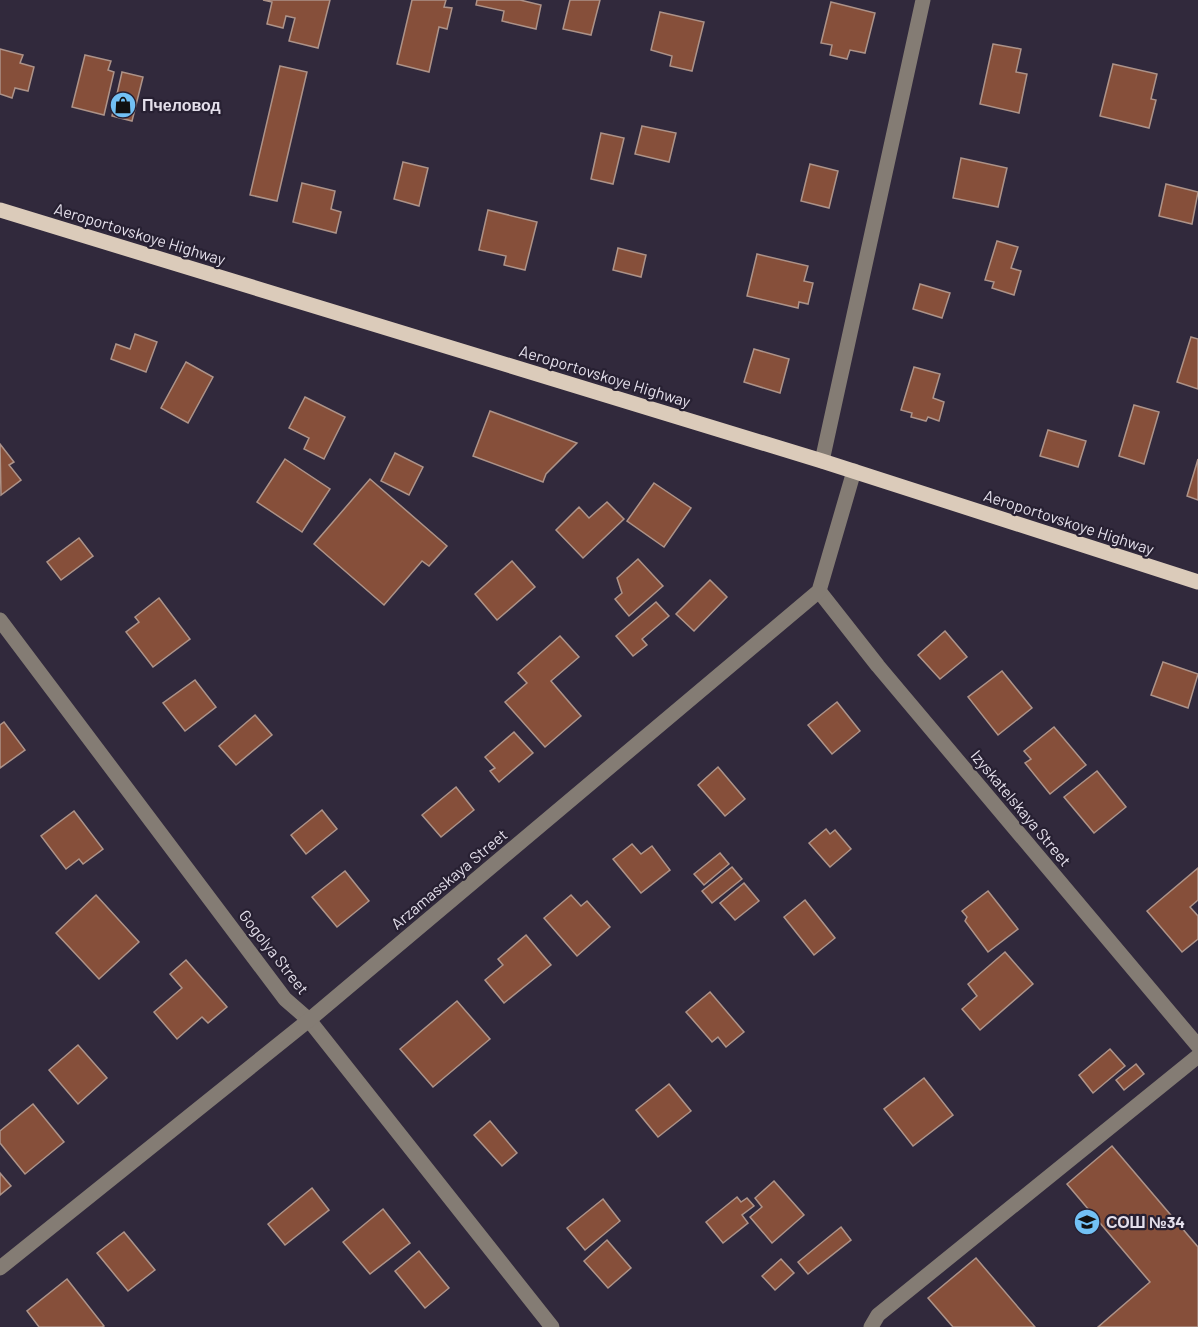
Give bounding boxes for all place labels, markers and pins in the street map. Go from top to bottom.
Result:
shop icon: Пчеловод [108,90,138,120]
place label: Пчеловод [142,95,221,114]
school or university icon: СОШ №34 [1072,1207,1102,1237]
place label: СОШ №34 [1106,1212,1185,1231]

